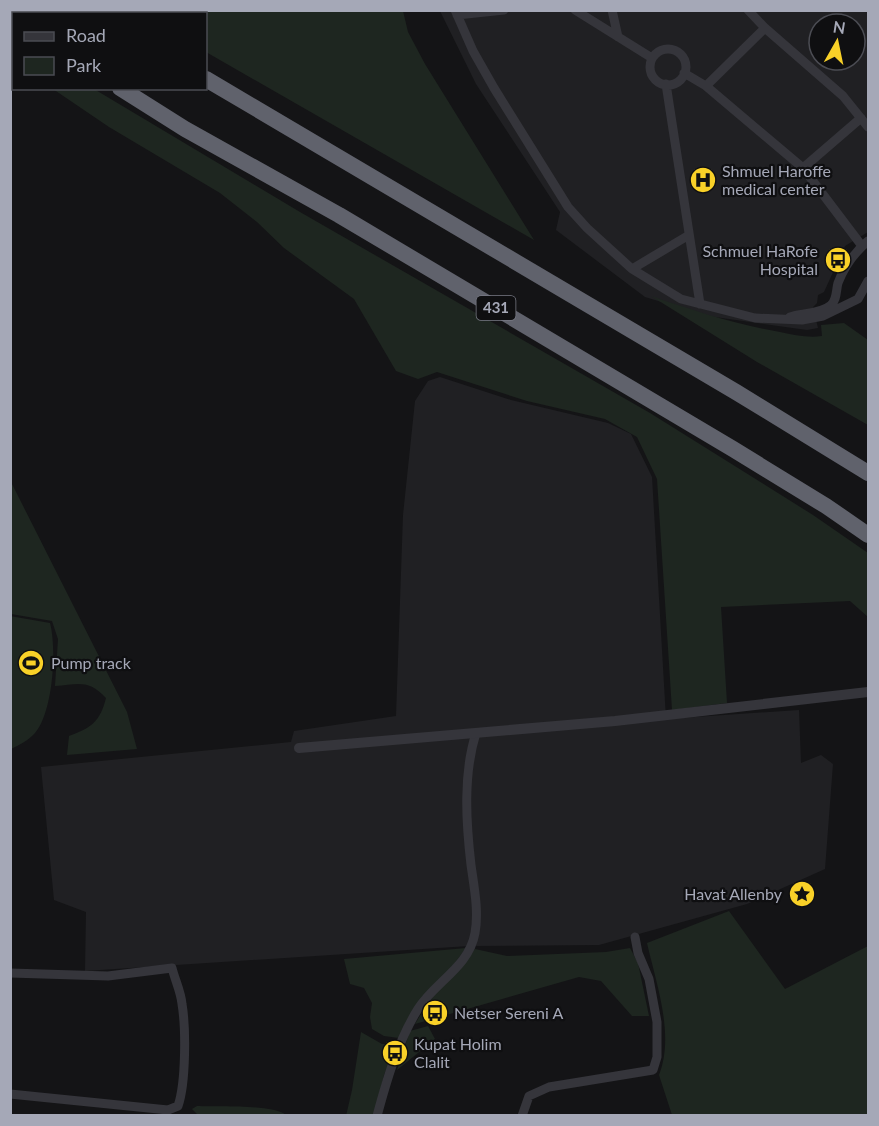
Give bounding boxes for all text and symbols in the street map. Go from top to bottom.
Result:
legend [12,12,207,90]
north arrow [807,12,867,72]
text: N [832,16,847,37]
text: Road [66,24,106,46]
text: Park [66,54,102,76]
place label: Shmuel Haroffe medical center [722,161,831,198]
hospital icon: Shmuel Haroffe medical center [688,165,718,195]
place label: Schmuel HaRofe Hospital [702,241,818,278]
bus stop icon: Schmuel HaRofe Hospital [823,245,853,275]
road number: 431 [476,296,516,320]
sports icon: Pump track [16,648,46,678]
place label: Pump track [51,653,132,672]
place icon: Havat Allenby [787,879,817,909]
place label: Havat Allenby [684,884,783,903]
bus stop icon: Netser Sereni A [420,998,450,1028]
place label: Netser Sereni A [454,1003,563,1022]
place label: Kupat Holim Clalit [414,1034,502,1071]
bus stop icon: Kupat Holim Clalit [380,1038,410,1068]

